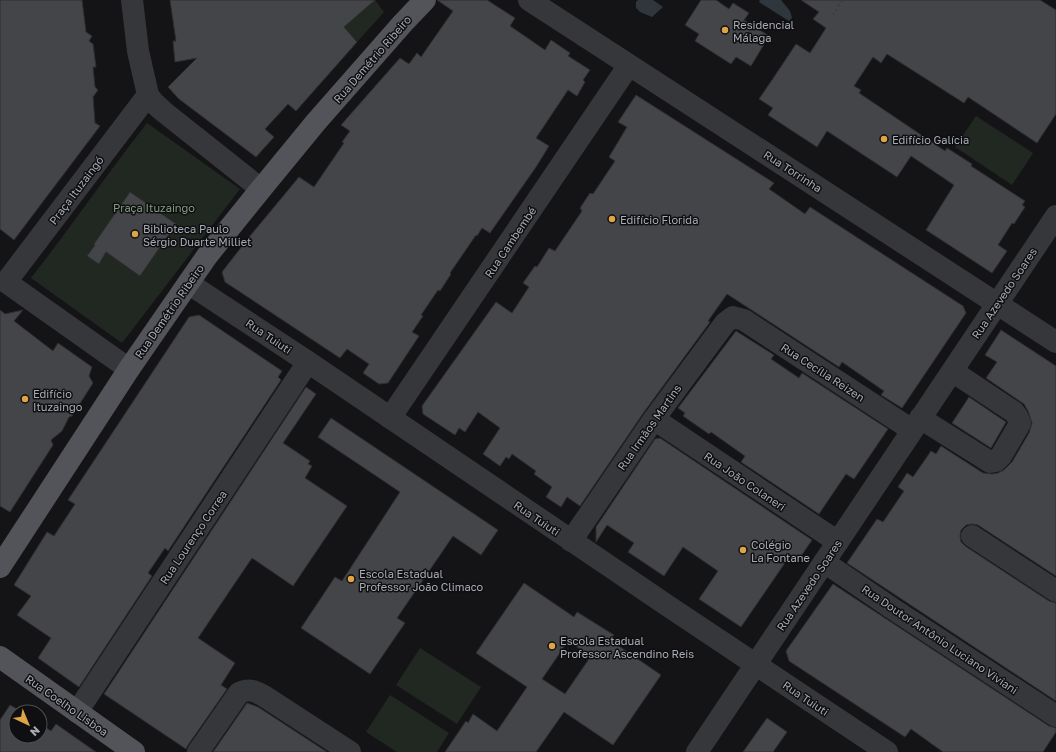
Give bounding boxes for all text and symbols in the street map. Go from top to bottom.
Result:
street label: Rua Demétrio Ribeiro [331,12,414,105]
place label: Residencial Málaga [733,18,795,44]
marker: Residencial Málaga [720,25,730,35]
place label: Edifício Galícia [892,133,969,146]
marker: Edifício Galícia [879,134,889,144]
street label: Rua Torrinha [762,147,824,195]
street label: Praça Ituzaingó [46,153,106,227]
park label: Praça Ituzaingo [113,201,195,214]
street label: Rua Cambembé [482,204,538,280]
place label: Edifício Florida [620,213,698,226]
marker: Edifício Florida [607,214,617,224]
place label: Biblioteca Paulo Sérgio Duarte Milliet [143,222,251,248]
marker: Biblioteca Paulo Sérgio Duarte Milliet [130,229,140,239]
street label: Rua Azevedo Soares [969,245,1039,341]
street label: Rua Demétrio Ribeiro [132,261,206,360]
street label: Rua Tuiuti [244,316,294,356]
street label: Rua Cecília Reizen [779,340,867,404]
street label: Rua Irmãos Martins [614,381,684,472]
place label: Edifício Ituzaingo [33,387,83,413]
marker: Edifício Ituzaingo [20,394,30,404]
street label: Rua João Colaneri [702,449,788,513]
street label: Rua Lourenço Correa [157,488,229,586]
street label: Rua Tuiuti [512,498,562,538]
street label: Rua Azevedo Soares [774,537,844,633]
place label: Colégio La Fontane [751,538,810,564]
marker: Colégio La Fontane [738,545,748,555]
place label: Escola Estadual Professor João Climaco [359,567,484,593]
marker: Escola Estadual Professor João Climaco [346,574,356,584]
street label: Rua Doutor Antônio Luciano Viviani [860,582,1020,696]
place label: Escola Estadual Professor Ascendino Reis [560,634,694,660]
marker: Escola Estadual Professor Ascendino Reis [547,641,557,651]
street label: Rua Coelho Lisboa [23,672,111,738]
street label: Rua Tuiuti [781,678,831,718]
north arrow [8,704,48,744]
text: N [28,724,43,739]

